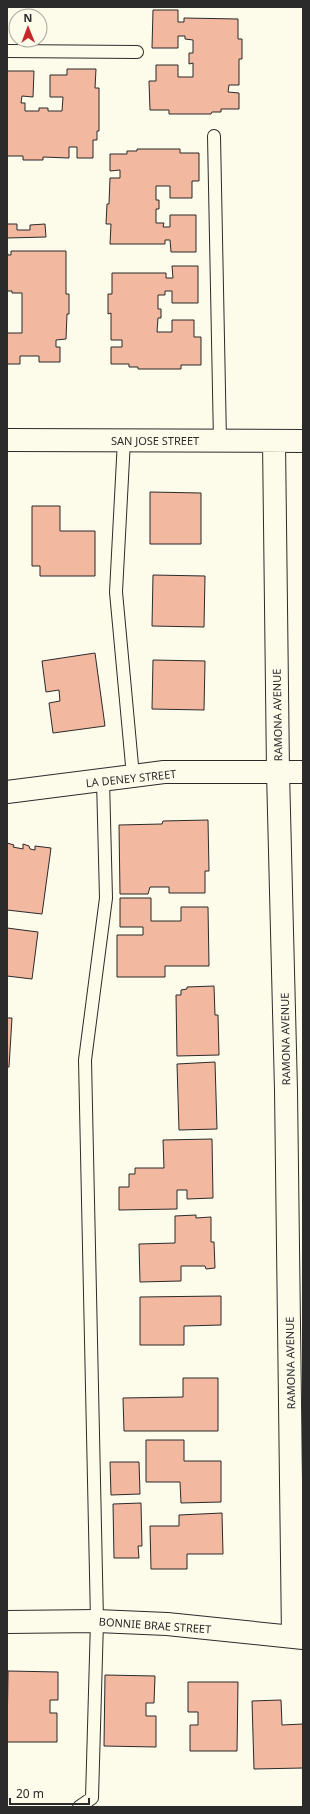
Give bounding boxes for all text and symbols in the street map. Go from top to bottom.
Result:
north arrow [8,8,48,48]
text: N [23,10,32,25]
street label: SAN JOSE STREET [111,433,199,448]
street label: RAMONA AVENUE [269,669,285,761]
street label: LA DENEY STREET [85,766,177,790]
street label: RAMONA AVENUE [277,993,293,1085]
street label: RAMONA AVENUE [282,1317,298,1409]
street label: BONNIE BRAE STREET [98,1614,212,1636]
scale bar [10,1780,89,1806]
text: 20 m [16,1785,44,1802]

